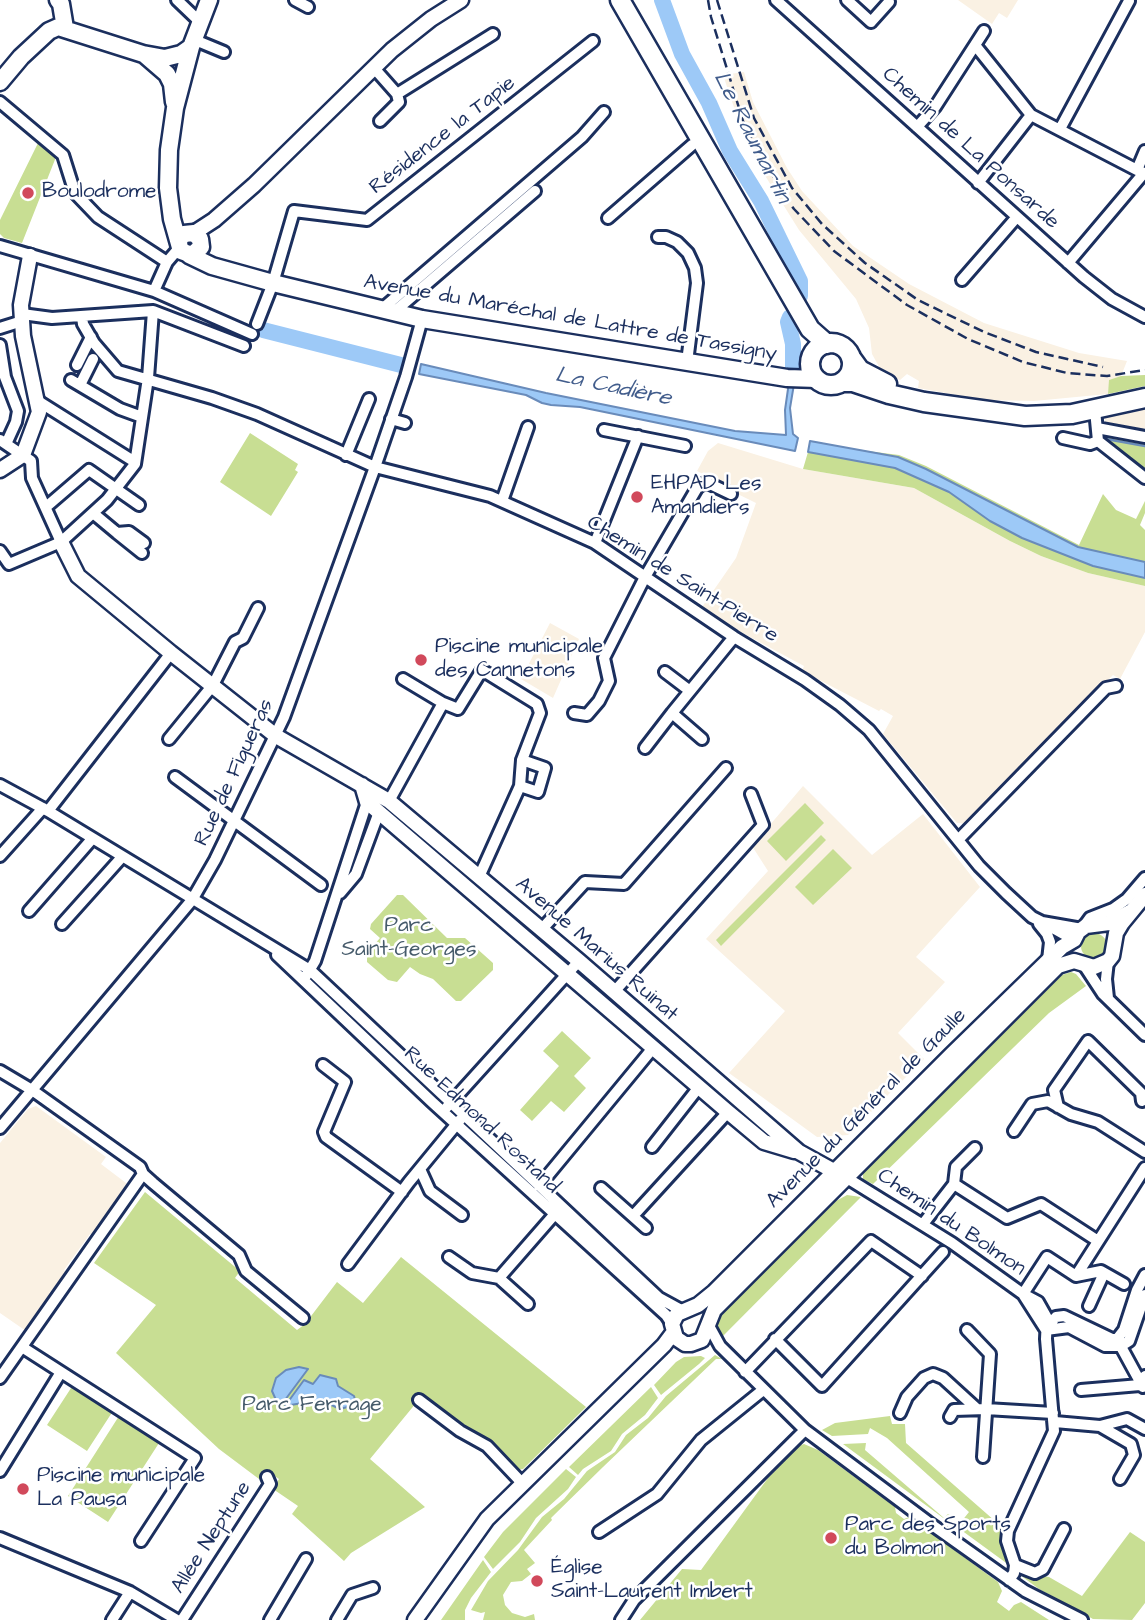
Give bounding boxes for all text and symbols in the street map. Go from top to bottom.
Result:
street label: Chemin de La Ponsarde [876,63,1064,235]
water label: Le Raumartin [706,68,796,208]
street label: Résidence la Tapie [365,71,521,201]
place label: Boulodrome [42,180,156,206]
marker: Boulodrome [20,185,36,201]
street label: Avenue du Maréchal de Lattre de Tassigny [361,270,779,368]
water label: La Cadière [553,362,673,414]
place label: EHPAD Les Amandiers [651,472,761,522]
marker: EHPAD Les Amandiers [629,489,645,505]
street label: Chemin de Saint-Pierre [582,511,782,649]
place label: Piscine municipale des Cannetons [435,635,603,685]
marker: Piscine municipale des Cannetons [413,652,429,668]
street label: Rue de Figueras [190,695,280,851]
street label: Avenue Marius Ruinat [509,872,683,1028]
park label: Parc Saint-Georges [342,914,476,964]
street label: Avenue du Général de Gaulle [762,1004,972,1214]
street label: Rue Edmond Rostand [398,1042,564,1200]
street label: Chemin du Bolmon [872,1164,1030,1282]
park label: Parc Ferrage [242,1393,382,1419]
place label: Piscine municipale La Pausa [37,1464,205,1514]
street label: Allée Neptune [166,1477,258,1599]
marker: Piscine municipale La Pausa [15,1481,31,1497]
place label: Parc des Sports du Bolmon [845,1513,1011,1563]
marker: Parc des Sports du Bolmon [823,1530,839,1546]
place label: Église Saint-Laurent Imbert [551,1556,753,1606]
marker: Église Saint-Laurent Imbert [529,1573,545,1589]

